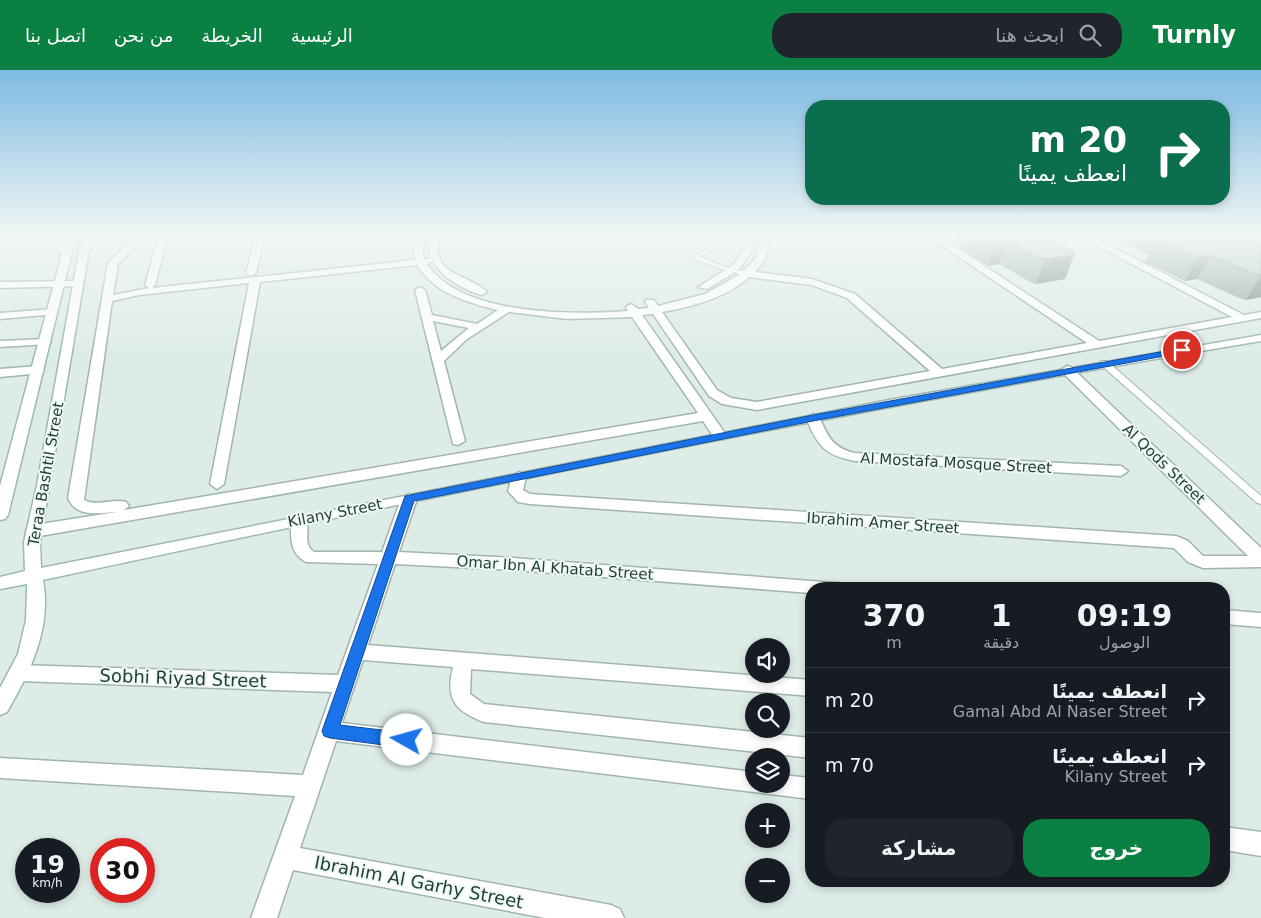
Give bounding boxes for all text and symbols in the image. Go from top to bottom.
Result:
search box [772,13,1122,58]
icon: search [1076,21,1104,49]
text: Turnly [1152,21,1236,49]
text: ابحث هنا [995,24,1064,46]
text: اتصل بنا [25,25,86,46]
text: من نحن [114,25,173,46]
text: الخريطة [201,25,263,46]
text: الرئيسية [291,25,353,46]
text: 20 m [1030,120,1127,160]
icon: right [1145,120,1210,185]
text: انعطف يمينًا [1018,161,1127,186]
pin [1161,329,1203,371]
icon: arrive [1168,336,1196,364]
street label: Teraa Bashtil Street [24,400,68,549]
street label: Al Qods Street [1119,420,1209,508]
street label: Al Mostafa Mosque Street [860,449,1052,477]
street label: Kilany Street [286,495,384,531]
street label: Ibrahim Amer Street [806,509,960,537]
street label: Omar Ibn Al Khatab Street [456,552,654,584]
text: 370 [863,598,925,633]
text: 1 [991,598,1012,633]
text: 09:19 [1077,598,1172,633]
text: m [886,633,902,652]
text: دقيقة [983,633,1019,652]
text: الوصول [1099,633,1150,652]
map controls [745,638,790,903]
button: sound [745,638,790,683]
street label: Sobhi Riyad Street [99,665,267,691]
text: انعطف يمينًا [1052,680,1167,702]
icon: right [1182,686,1210,714]
text: 20 m [825,689,874,711]
button: search [745,693,790,738]
text: Gamal Abd Al Naser Street [953,702,1167,721]
position arrow [380,713,432,765]
text: انعطف يمينًا [1052,745,1167,767]
button: layers [745,748,790,793]
icon: right [1182,751,1210,779]
text: 70 m [825,754,874,776]
text: Kilany Street [1065,767,1167,786]
button: + [745,803,790,848]
button: مشاركة [825,819,1013,877]
button: خروج [1023,819,1210,877]
speed limit sign: 30 [90,838,155,903]
text: 19 [30,850,65,879]
street label: Ibrahim Al Garhy Street [313,851,525,913]
button: − [745,858,790,903]
text: km/h [32,876,63,890]

